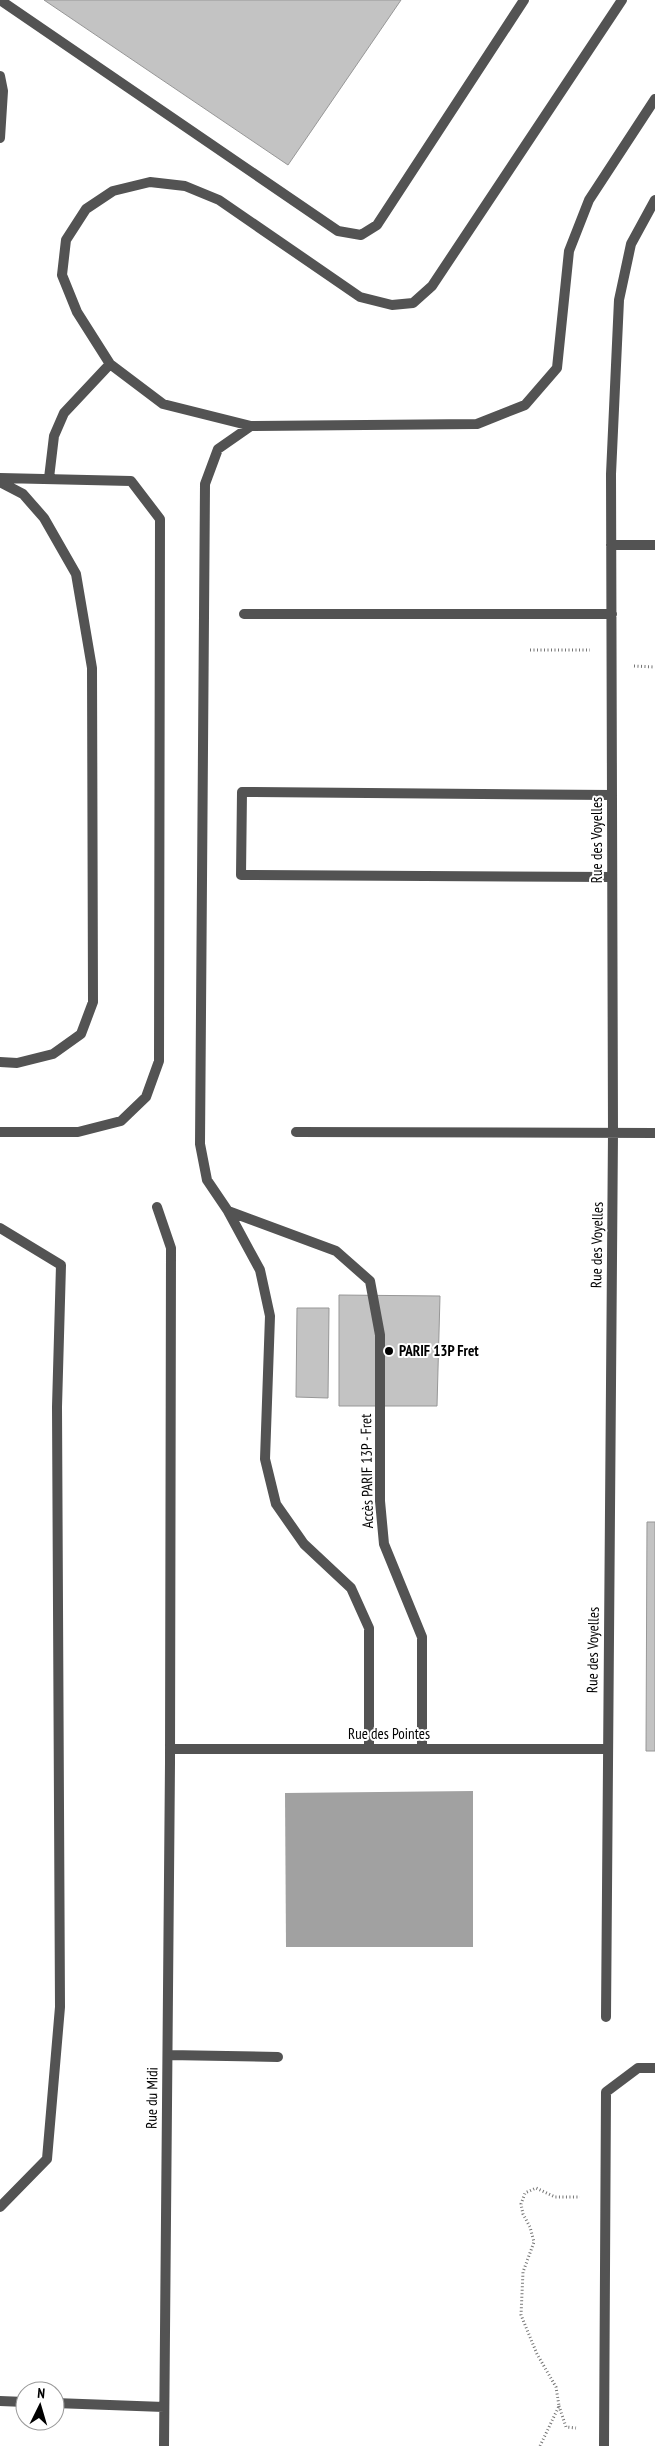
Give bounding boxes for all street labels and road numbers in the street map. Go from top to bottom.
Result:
street label: Rue des Voyelles [587,797,606,883]
street label: Rue des Voyelles [586,1202,607,1288]
street label: Accès PARIF 13P - Fret [356,1414,377,1529]
street label: Rue des Voyelles [582,1607,603,1693]
street label: Rue des Pointes [348,1724,430,1743]
street label: Rue du Midi [141,2067,162,2129]

